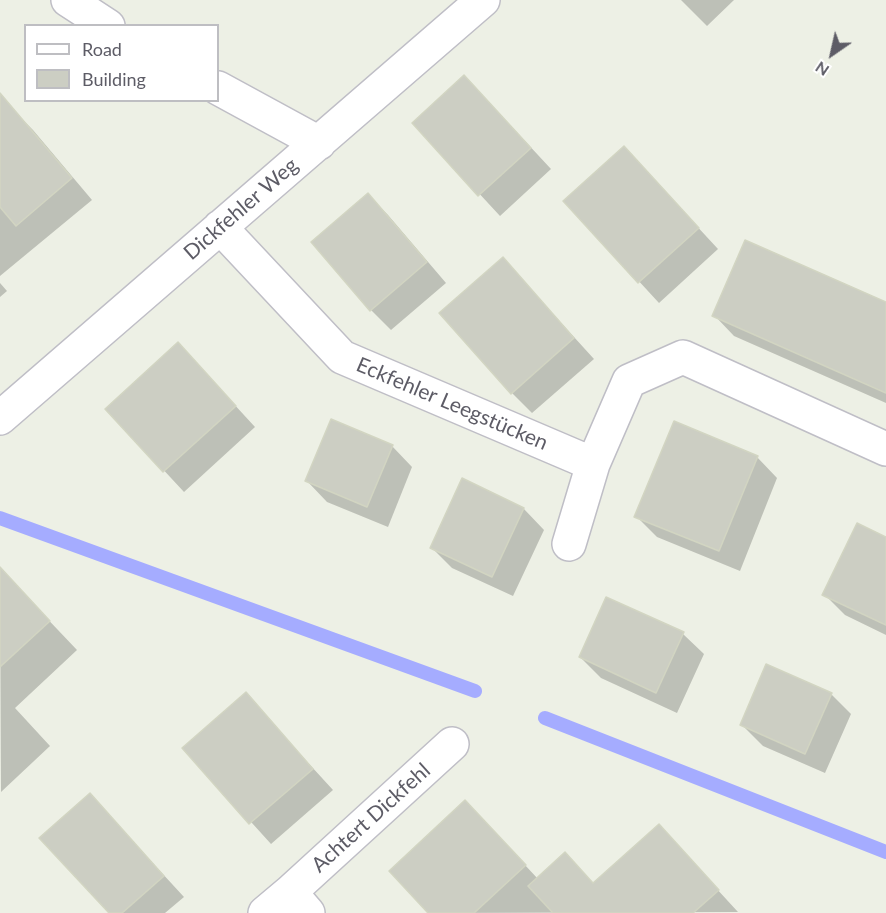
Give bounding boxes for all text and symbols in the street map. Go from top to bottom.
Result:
legend [24,24,219,102]
north arrow [802,24,862,84]
text: Road [82,38,122,60]
text: N [811,58,832,81]
text: Building [82,68,146,90]
street label: Dickfehler Weg [179,153,303,265]
street label: Eckfehler Leegstücken [352,352,552,456]
street label: Achtert Dickfehl [306,758,436,878]

